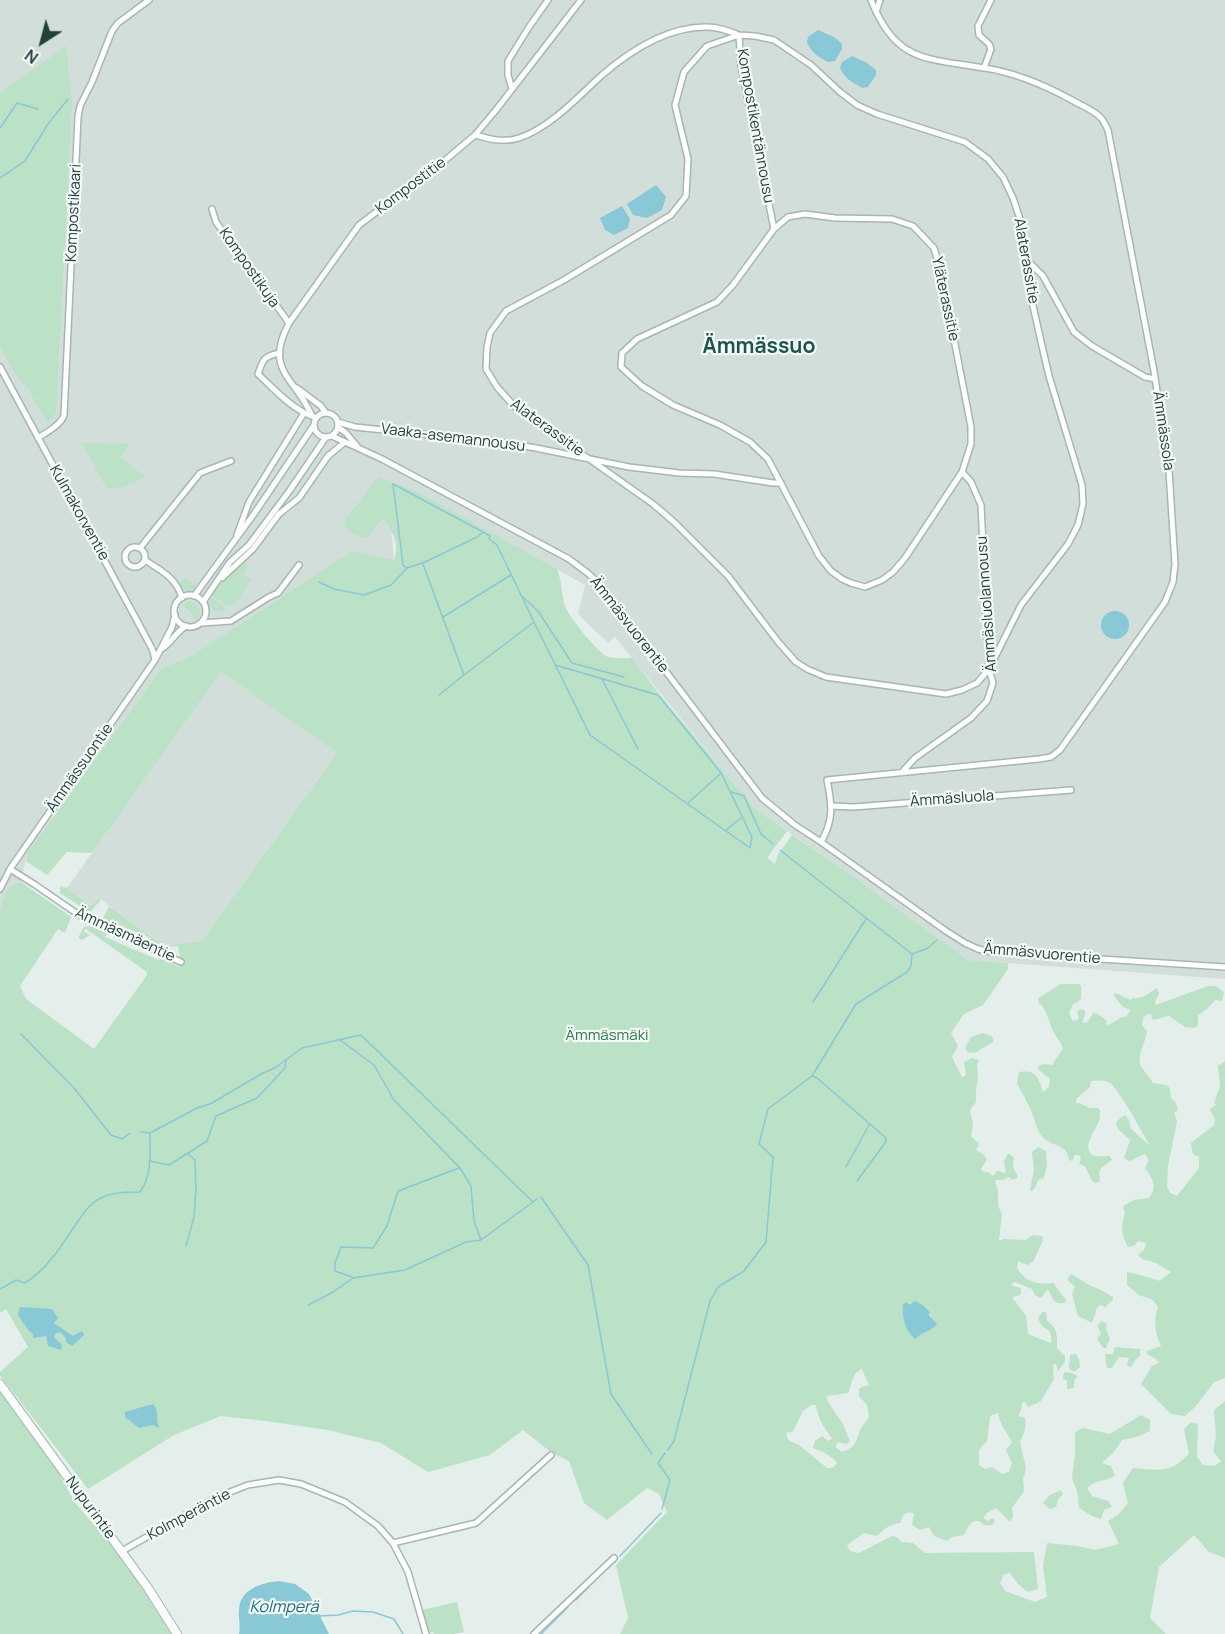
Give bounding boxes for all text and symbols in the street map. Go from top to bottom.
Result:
north arrow [12,12,72,72]
text: N [20,44,43,69]
street label: Kompostikentännousu [733,47,777,205]
street label: Kompostitie [372,154,450,218]
street label: Kompostikaari [62,164,86,262]
street label: Alaterassitie [1010,217,1042,305]
street label: Kompostikuja [215,225,283,311]
street label: Yläterassitie [927,255,963,343]
district label: Ämmässuo [703,334,815,360]
street label: Ämmässola [1149,390,1177,472]
street label: Alaterassitie [507,395,587,461]
street label: Vaaka-asemannousu [380,420,526,456]
street label: Kulmakorventie [45,462,113,564]
street label: Ämmäsluolannousu [973,535,1001,673]
street label: Ämmäsvuorentie [586,573,672,677]
street label: Ämmässuontie [43,720,117,816]
street label: Ämmäsluola [909,787,995,811]
street label: Ämmäsmäentie [72,904,178,966]
street label: Ämmäsvuorentie [983,940,1101,968]
park label: Ämmäsmäki [565,1027,649,1045]
street label: Nupurintie [61,1473,119,1543]
street label: Kolmperäntie [144,1486,234,1544]
water label: Kolmperä [250,1598,318,1618]

